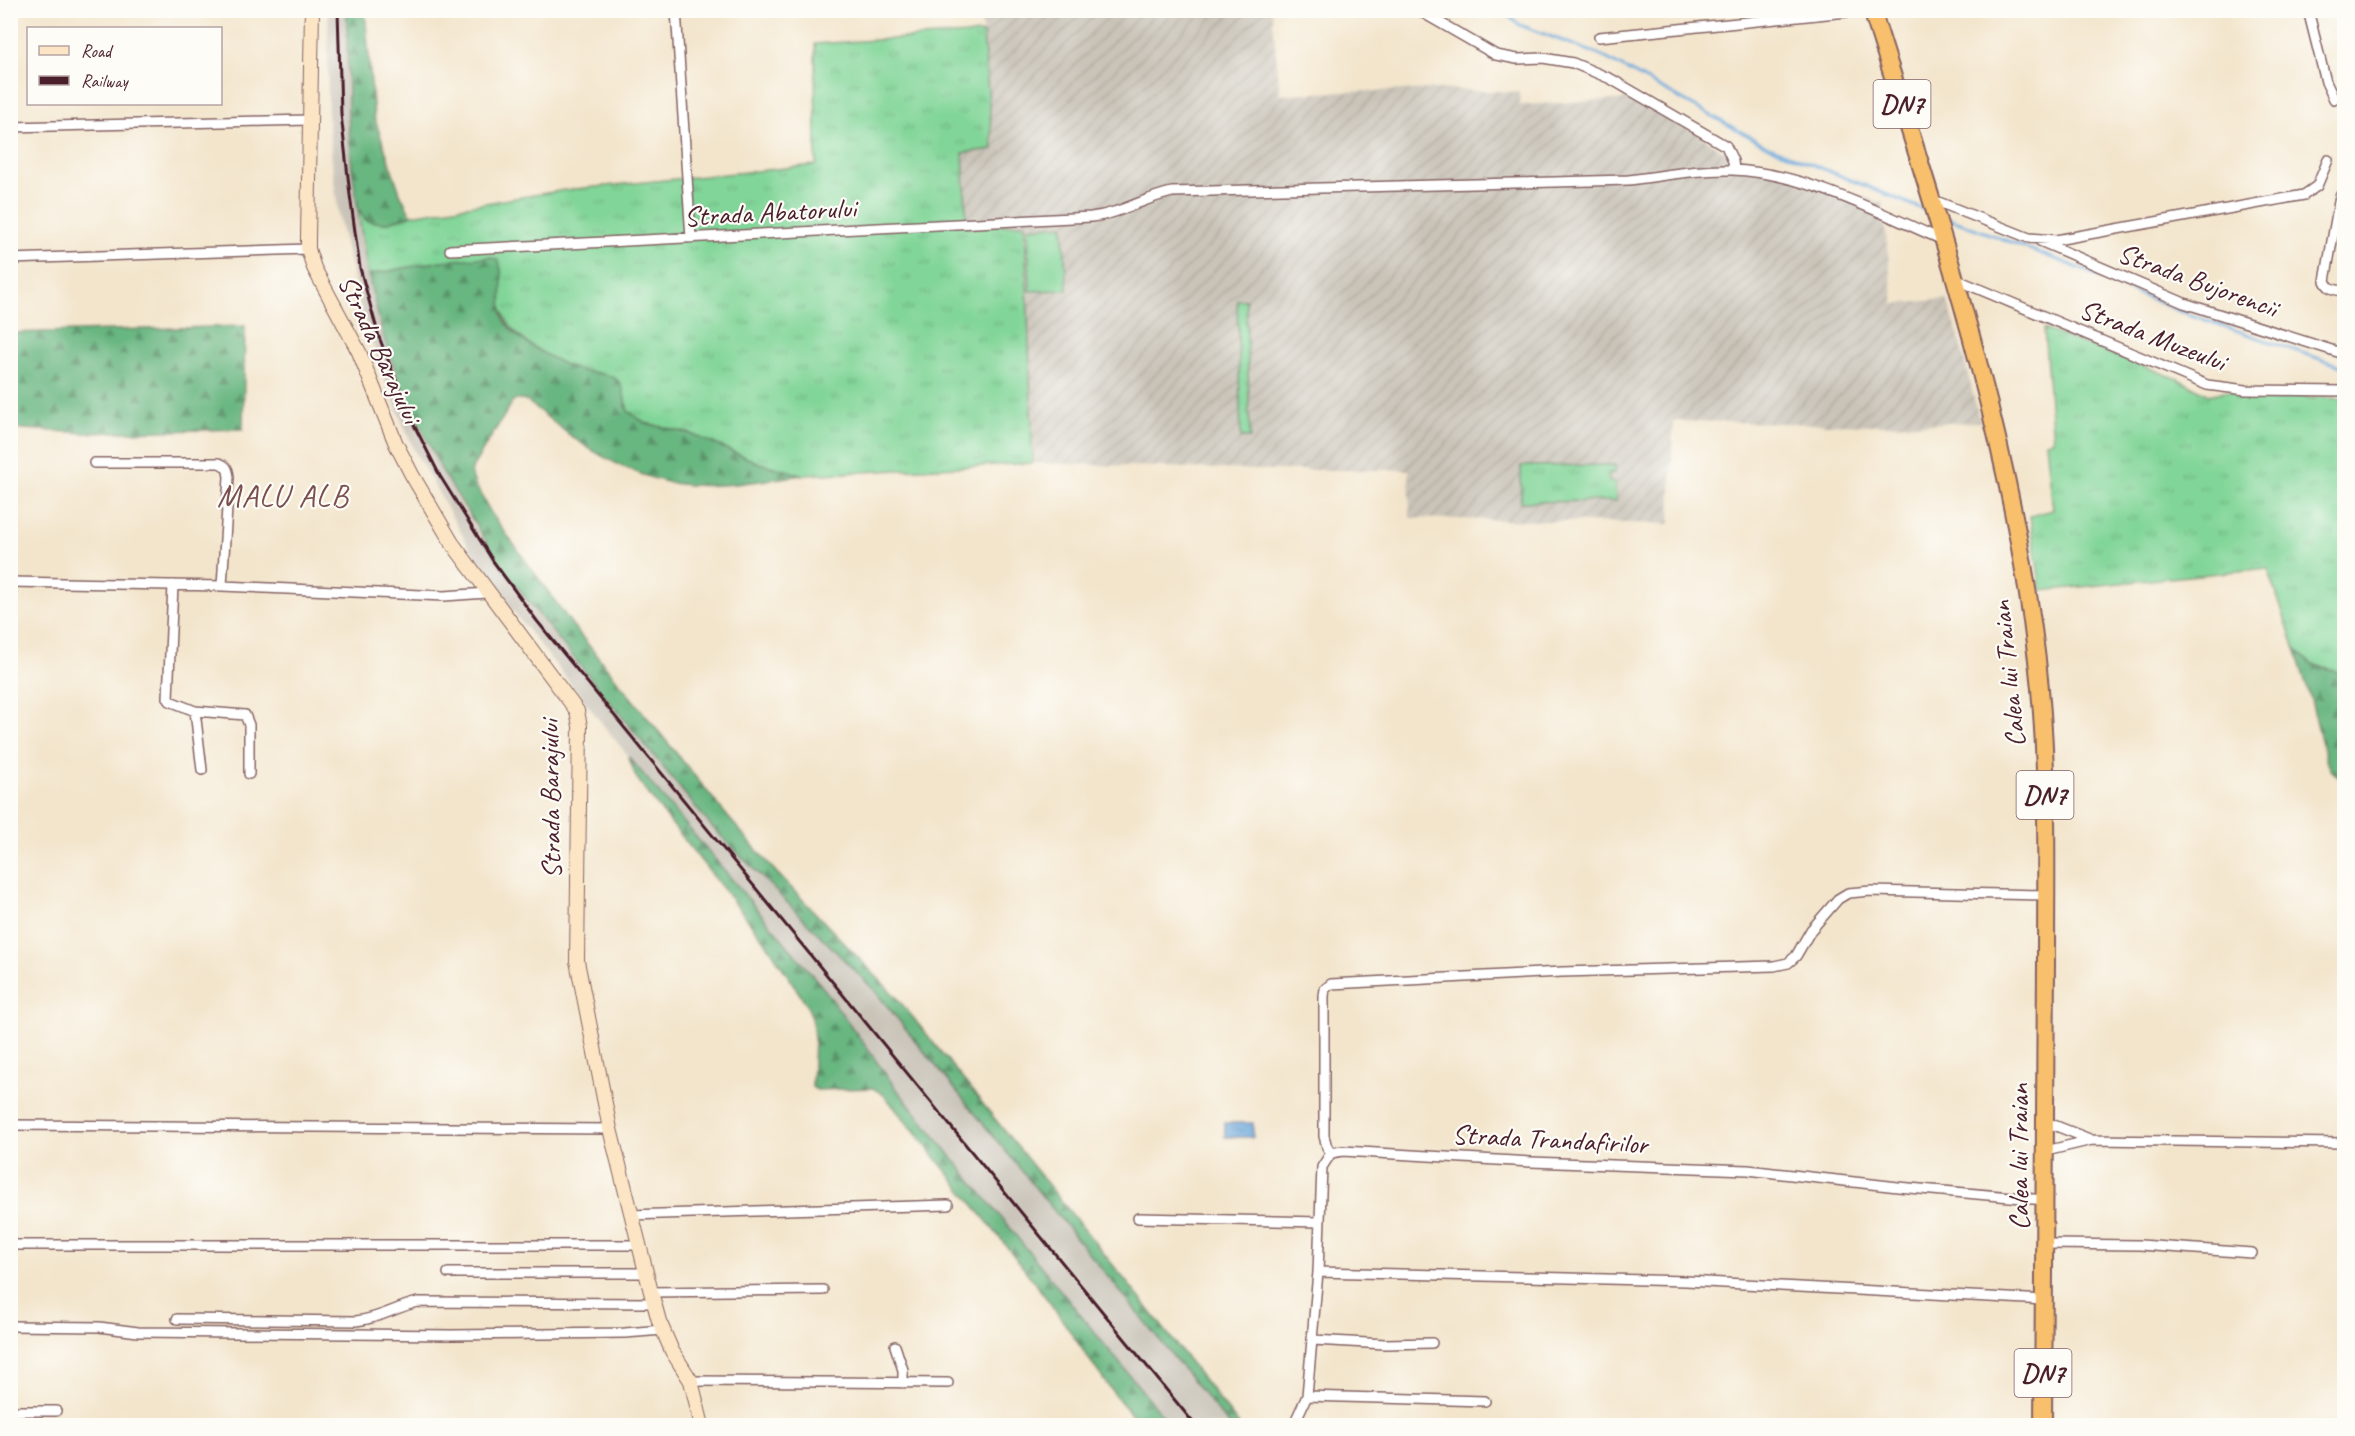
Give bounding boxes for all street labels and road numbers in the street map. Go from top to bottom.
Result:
road number: DN7 [1874,80,1930,128]
street label: Strada Abatorului [683,190,861,234]
street label: Strada Bujorencii [2113,235,2286,326]
street label: Strada Barajului [330,269,431,432]
street label: Strada Muzeului [2075,291,2235,380]
street label: Calea lui Traian [1983,598,2033,749]
street label: Strada Barajului [531,715,569,879]
road number: DN7 [2016,771,2074,819]
street label: Calea lui Traian [2001,1082,2036,1230]
street label: Strada Trandafirilor [1451,1116,1651,1162]
road number: DN7 [2014,1349,2072,1397]

